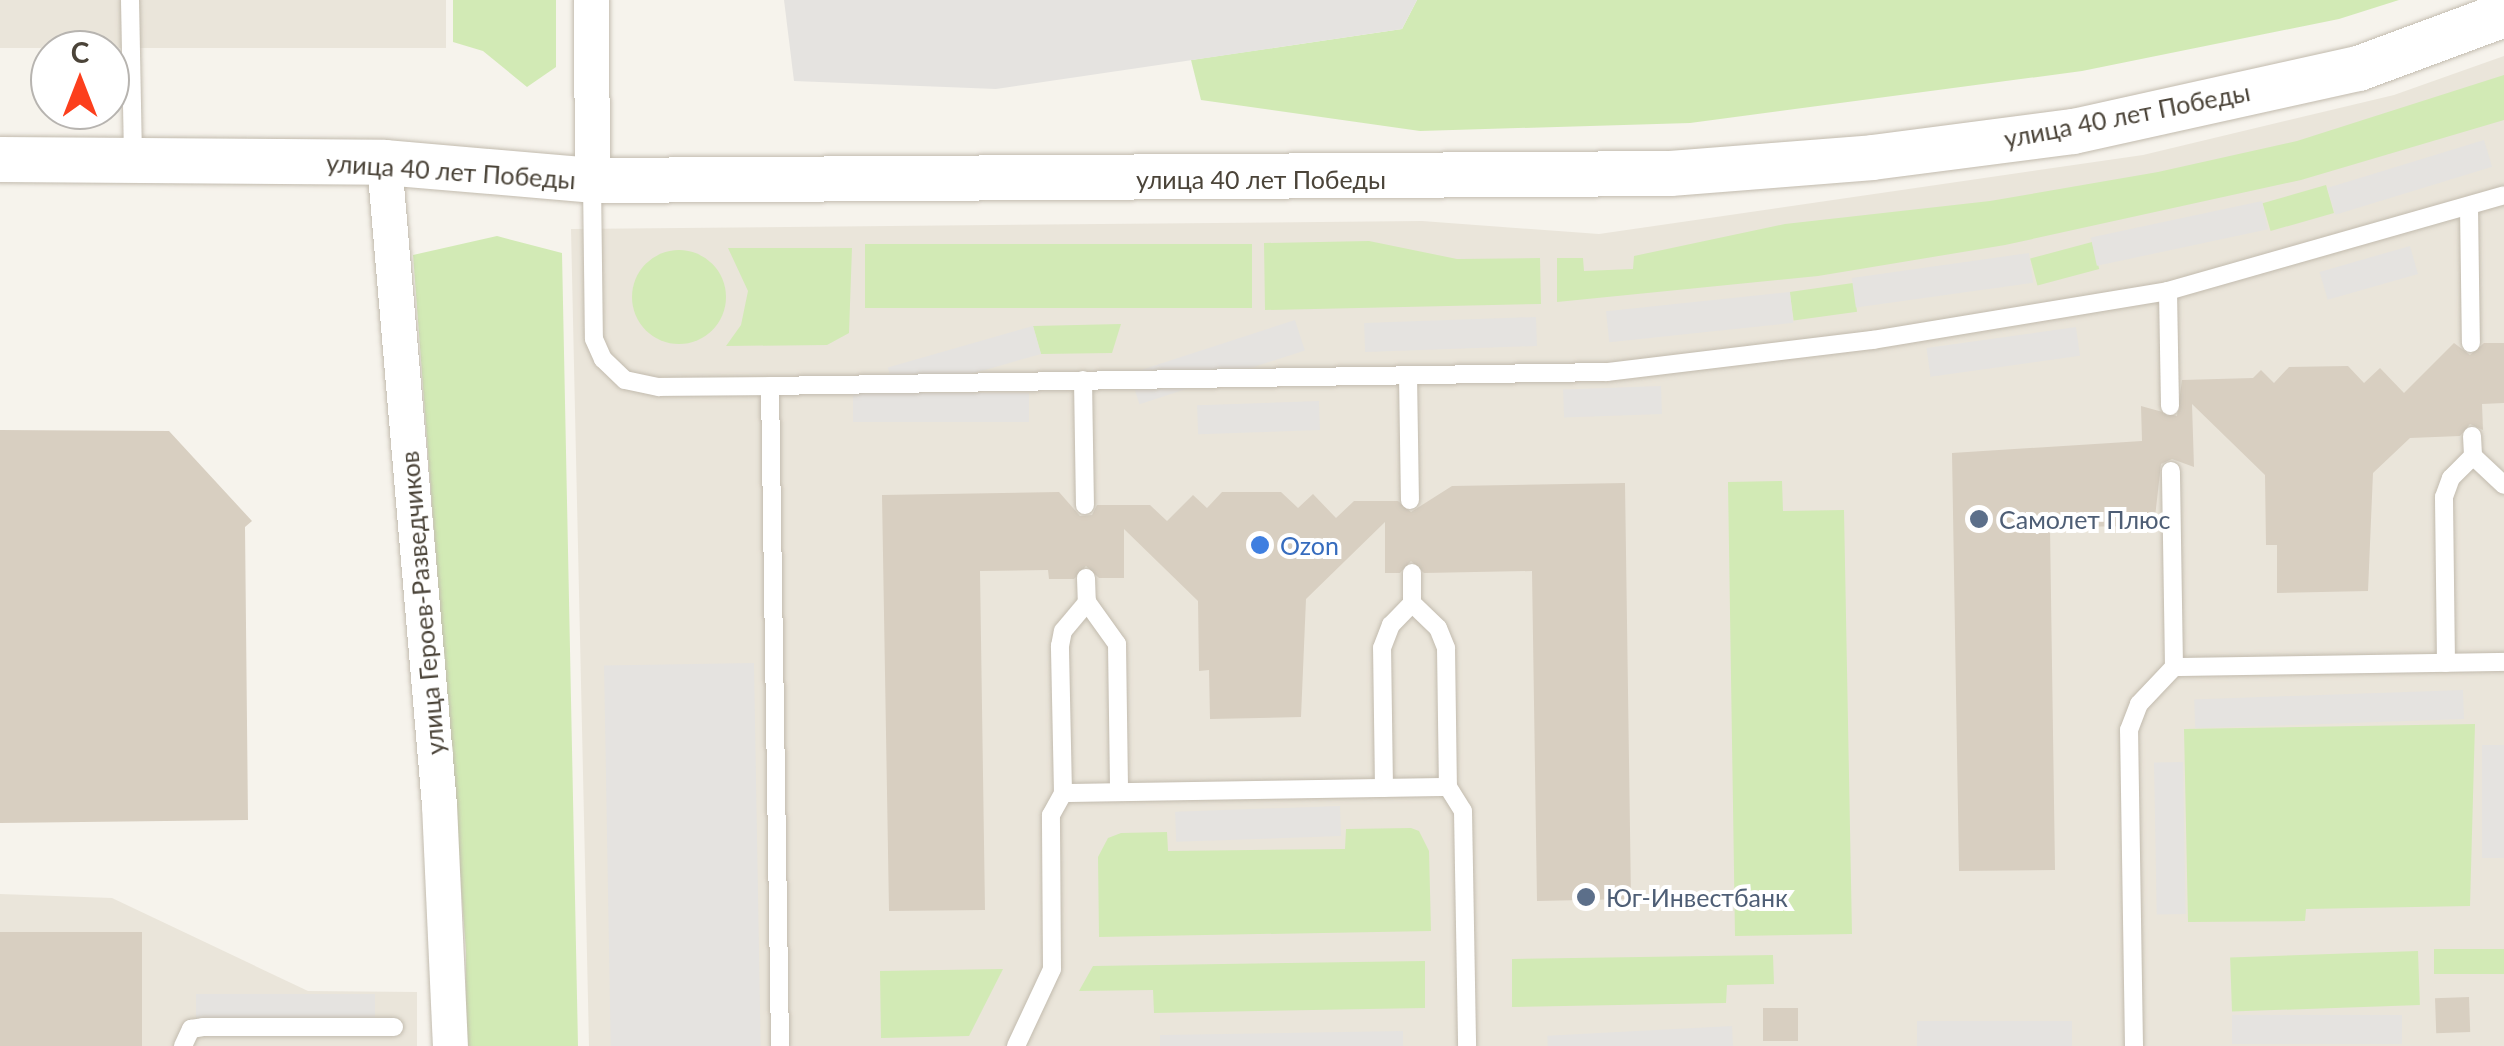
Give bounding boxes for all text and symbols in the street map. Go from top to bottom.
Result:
north arrow [30,30,130,130]
text: С [71,35,89,69]
street label: улица 40 лет Победы [2001,76,2253,154]
street label: улица 40 лет Победы [325,147,577,195]
street label: улица 40 лет Победы [1136,164,1386,194]
street label: улица Героев-Разведчиков [394,450,450,756]
place label: Самолет Плюс [1999,504,2171,534]
marker: Самолет Плюс [1968,508,1990,530]
place label: Ozon [1280,530,1339,560]
marker: Ozon [1249,534,1271,556]
place label: Юг-Инвестбанк [1606,882,1788,912]
marker: Юг-Инвестбанк [1575,886,1597,908]

